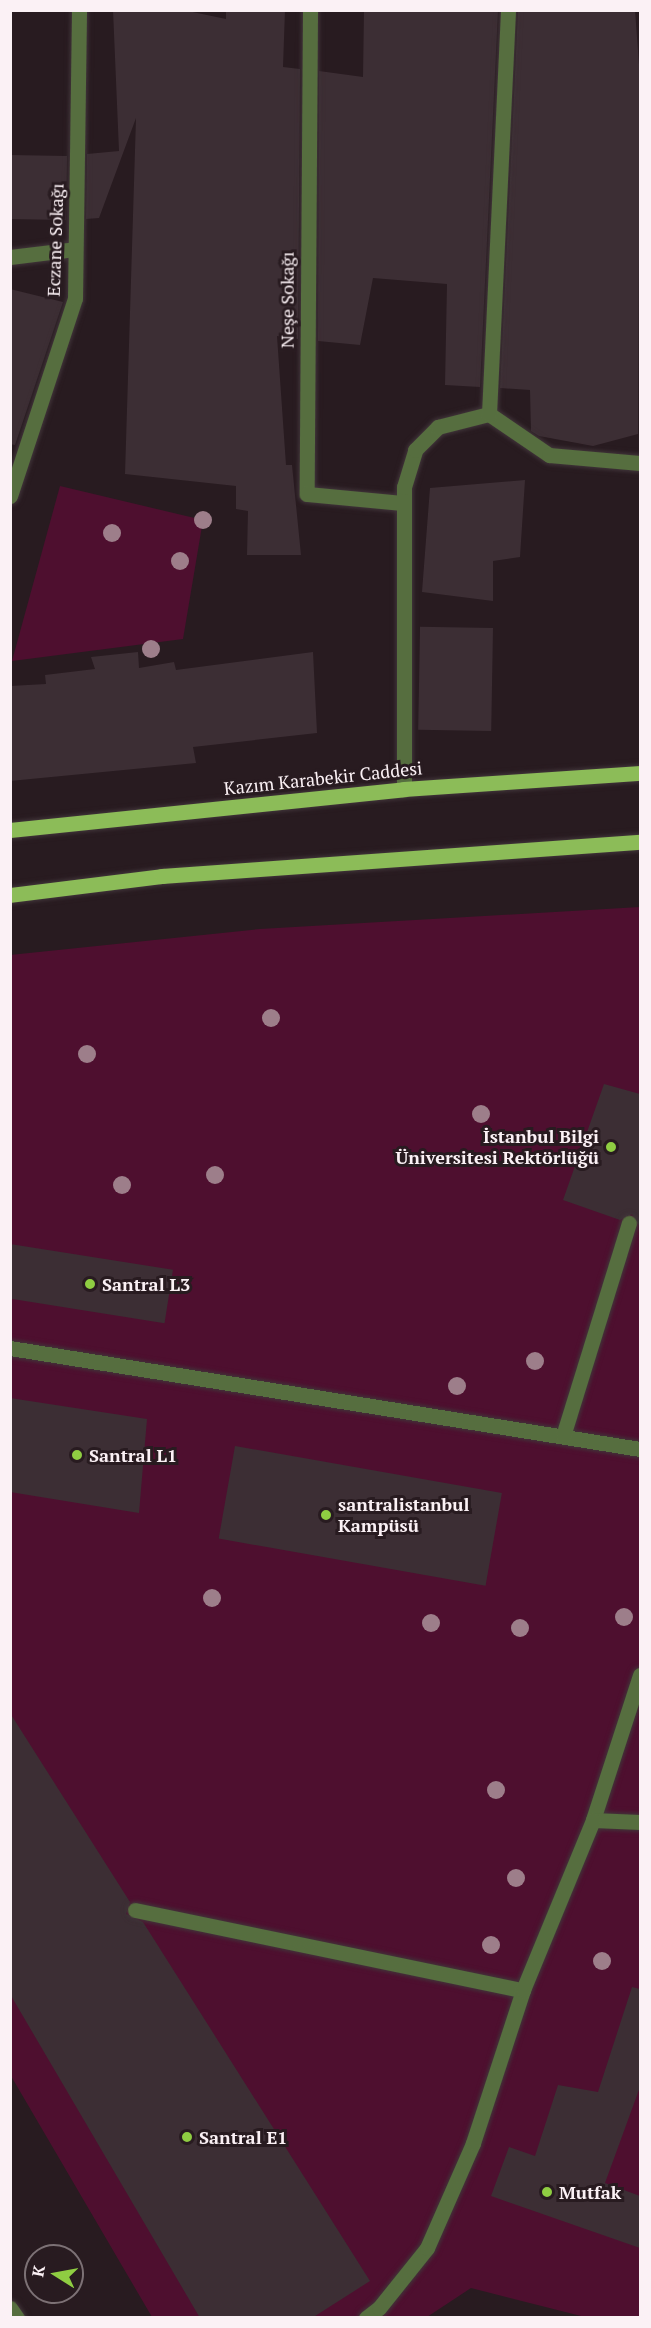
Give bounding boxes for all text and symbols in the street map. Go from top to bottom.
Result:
street label: Eczane Sokağı [42,183,68,297]
street label: Neşe Sokağı [276,252,298,348]
street label: Kazım Karabekir Caddesi [223,757,423,799]
place label: İstanbul Bilgi Üniversitesi Rektörlüğü [395,1126,599,1168]
marker: İstanbul Bilgi Üniversitesi Rektörlüğü [604,1140,618,1154]
place label: Santral L3 [102,1273,190,1295]
marker: Santral L3 [83,1277,97,1291]
place label: Santral L1 [89,1444,177,1466]
marker: Santral L1 [70,1448,84,1462]
place label: santralistanbul Kampüsü [338,1494,469,1537]
marker: santralistanbul Kampüsü [319,1508,333,1522]
place label: Santral E1 [199,2126,288,2148]
marker: Santral E1 [180,2130,194,2144]
place label: Mutfak [559,2181,621,2203]
marker: Mutfak [540,2185,554,2199]
north arrow [24,2244,84,2304]
text: K [26,2263,50,2279]

